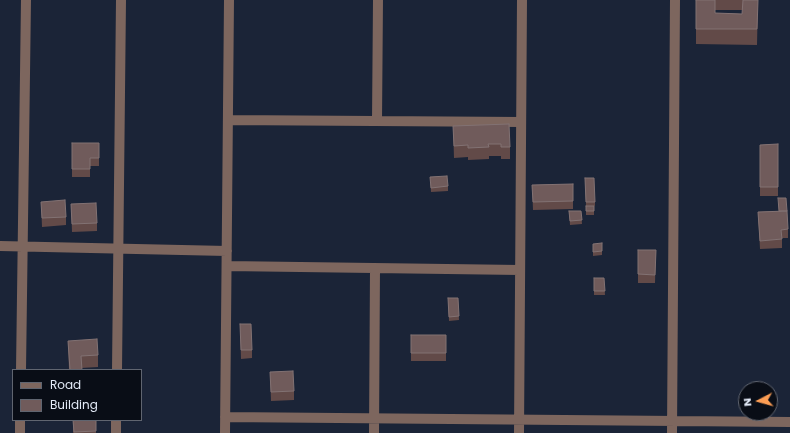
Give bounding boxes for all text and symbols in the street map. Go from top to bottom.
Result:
legend [12,369,142,421]
text: Road [50,376,81,393]
north arrow [738,381,778,421]
text: Building [50,396,98,413]
text: N [739,397,755,407]

